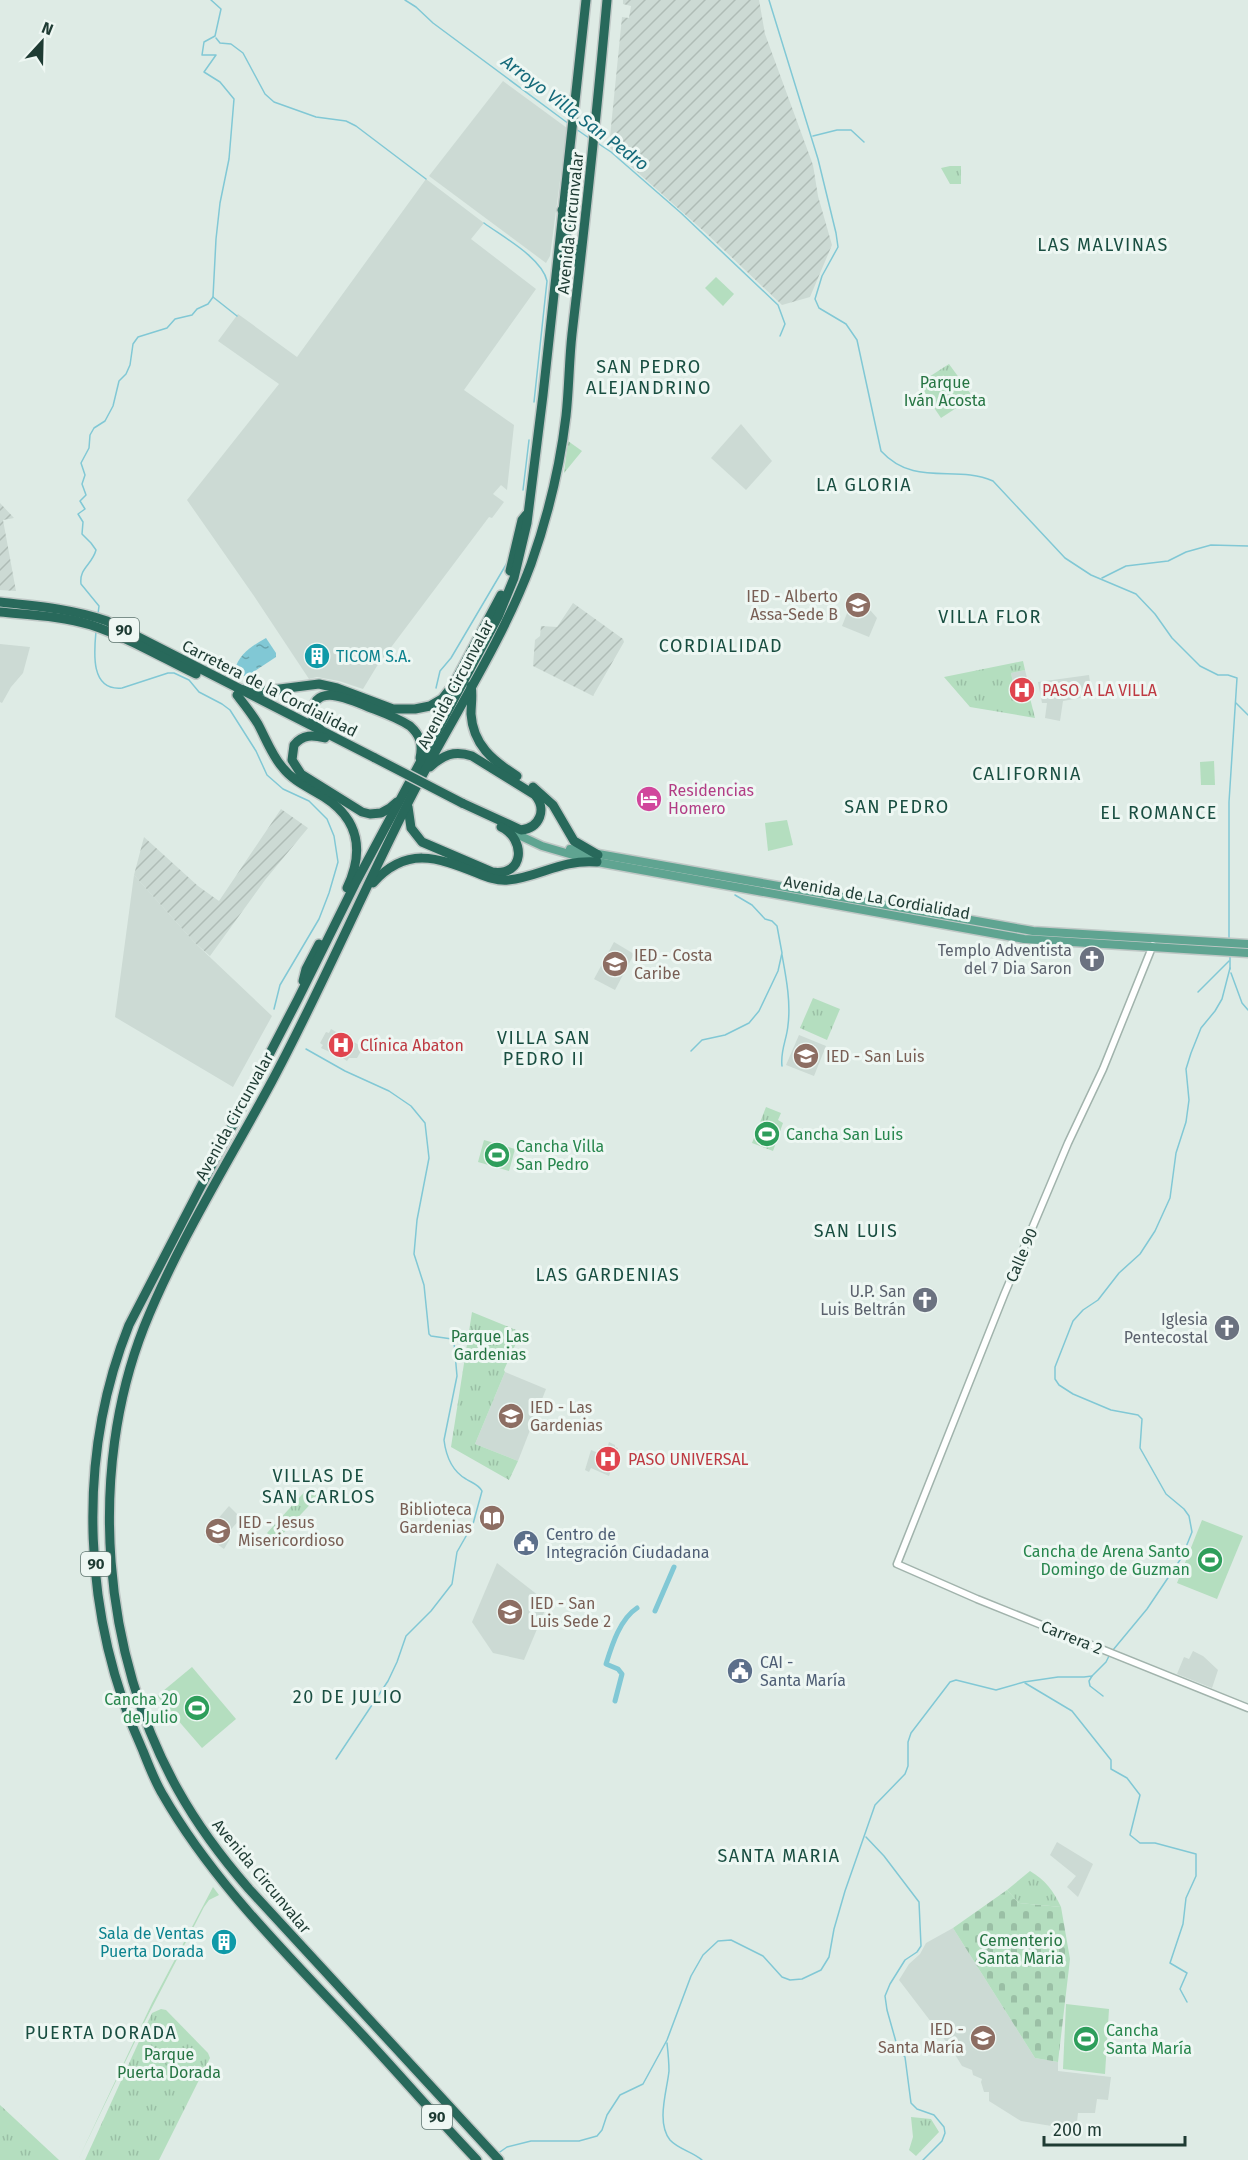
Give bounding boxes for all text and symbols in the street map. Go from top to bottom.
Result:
north arrow [12,12,72,72]
text: N [39,18,56,39]
water label: Arroyo Villa San Pedro [496,50,653,176]
street label: Avenida Circunvalar [554,150,588,295]
district label: LAS MALVINAS [1037,234,1169,256]
district label: SAN PEDRO ALEJANDRINO [586,356,712,399]
park label: Parque Iván Acosta [904,373,986,410]
district label: LA GLORIA [816,474,912,496]
place label: IED - Alberto Assa-Sede B [746,587,838,624]
school or university icon: IED - Alberto Assa-Sede B [843,590,873,620]
district label: VILLA FLOR [938,606,1042,628]
street label: Avenida Circunvalar [413,616,498,752]
road number: 90 [109,618,139,642]
district label: CORDIALIDAD [659,635,783,657]
street label: Carretera de la Cordialidad [179,636,361,741]
building icon: TICOM S.A. [302,641,332,671]
place label: TICOM S.A. [336,647,411,666]
hospital icon: PASO A LA VILLA [1007,675,1037,705]
place label: PASO A LA VILLA [1042,681,1158,700]
district label: CALIFORNIA [972,763,1082,785]
place label: Residencias Homero [668,781,754,818]
hotel icon: Residencias Homero [634,784,664,814]
district label: SAN PEDRO [844,796,950,818]
district label: EL ROMANCE [1100,802,1218,824]
street label: Avenida de La Cordialidad [782,872,971,923]
place label: Templo Adventista del 7 Dia Saron [938,941,1072,978]
church icon: Templo Adventista del 7 Dia Saron [1077,944,1107,974]
place label: IED - Costa Caribe [634,946,712,983]
school or university icon: IED - Costa Caribe [600,949,630,979]
district label: VILLA SAN PEDRO II [497,1027,591,1070]
hospital icon: Clínica Abaton [326,1030,356,1060]
place label: Clínica Abaton [360,1036,464,1055]
school or university icon: IED - San Luis [791,1041,821,1071]
place label: IED - San Luis [826,1047,925,1066]
street label: Avenida Circunvalar [191,1048,278,1183]
sports icon: Cancha San Luis [752,1119,782,1149]
place label: Cancha San Luis [786,1125,903,1144]
place label: Cancha Villa San Pedro [516,1137,604,1174]
sports icon: Cancha Villa San Pedro [482,1140,512,1170]
district label: SAN LUIS [814,1220,898,1242]
street label: Calle 90 [1002,1225,1041,1285]
district label: LAS GARDENIAS [536,1264,680,1286]
place label: U.P. San Luis Beltrán [820,1282,906,1319]
church icon: U.P. San Luis Beltrán [910,1285,940,1315]
place label: Iglesia Pentecostal [1124,1310,1208,1347]
church icon: Iglesia Pentecostal [1212,1313,1242,1343]
park label: Parque Las Gardenias [451,1327,529,1364]
place label: IED - Las Gardenias [530,1398,603,1435]
school or university icon: IED - Las Gardenias [496,1401,526,1431]
hospital icon: PASO UNIVERSAL [593,1444,623,1474]
place label: PASO UNIVERSAL [628,1450,749,1469]
district label: VILLAS DE SAN CARLOS [262,1465,376,1508]
place label: Biblioteca Gardenias [399,1500,472,1537]
library icon: Biblioteca Gardenias [477,1503,507,1533]
place label: IED - Jesus Misericordioso [238,1513,344,1550]
school or university icon: IED - Jesus Misericordioso [203,1516,233,1546]
place label: Centro de Integración Ciudadana [546,1525,710,1562]
public building icon: Centro de Integración Ciudadana [511,1528,541,1558]
place label: Cancha de Arena Santo Domingo de Guzman [1023,1542,1190,1579]
sports icon: Cancha de Arena Santo Domingo de Guzman [1195,1545,1225,1575]
road number: 90 [81,1552,111,1576]
place label: IED - San Luis Sede 2 [530,1594,611,1631]
school or university icon: IED - San Luis Sede 2 [495,1597,525,1627]
street label: Carrera 2 [1038,1617,1105,1658]
place label: CAI - Santa María [760,1653,846,1690]
public building icon: CAI - Santa María [725,1656,755,1686]
district label: 20 DE JULIO [293,1686,403,1708]
place label: Cancha 20 de Julio [104,1690,178,1727]
sports icon: Cancha 20 de Julio [182,1693,212,1723]
street label: Avenida Circunvalar [208,1815,315,1938]
district label: SANTA MARIA [717,1845,841,1867]
place label: Sala de Ventas Puerta Dorada [98,1924,204,1961]
building icon: Sala de Ventas Puerta Dorada [209,1927,239,1957]
park label: Cementerio Santa Maria [978,1931,1064,1968]
place label: IED - Santa María [878,2020,964,2057]
place label: Cancha Santa María [1106,2021,1192,2058]
district label: PUERTA DORADA [25,2022,177,2044]
school or university icon: IED - Santa María [968,2023,998,2053]
sports icon: Cancha Santa María [1071,2024,1101,2054]
park label: Parque Puerta Dorada [117,2045,221,2082]
road number: 90 [422,2105,452,2129]
scale bar [1044,2109,1185,2147]
text: 200 m [1053,2119,1102,2141]

